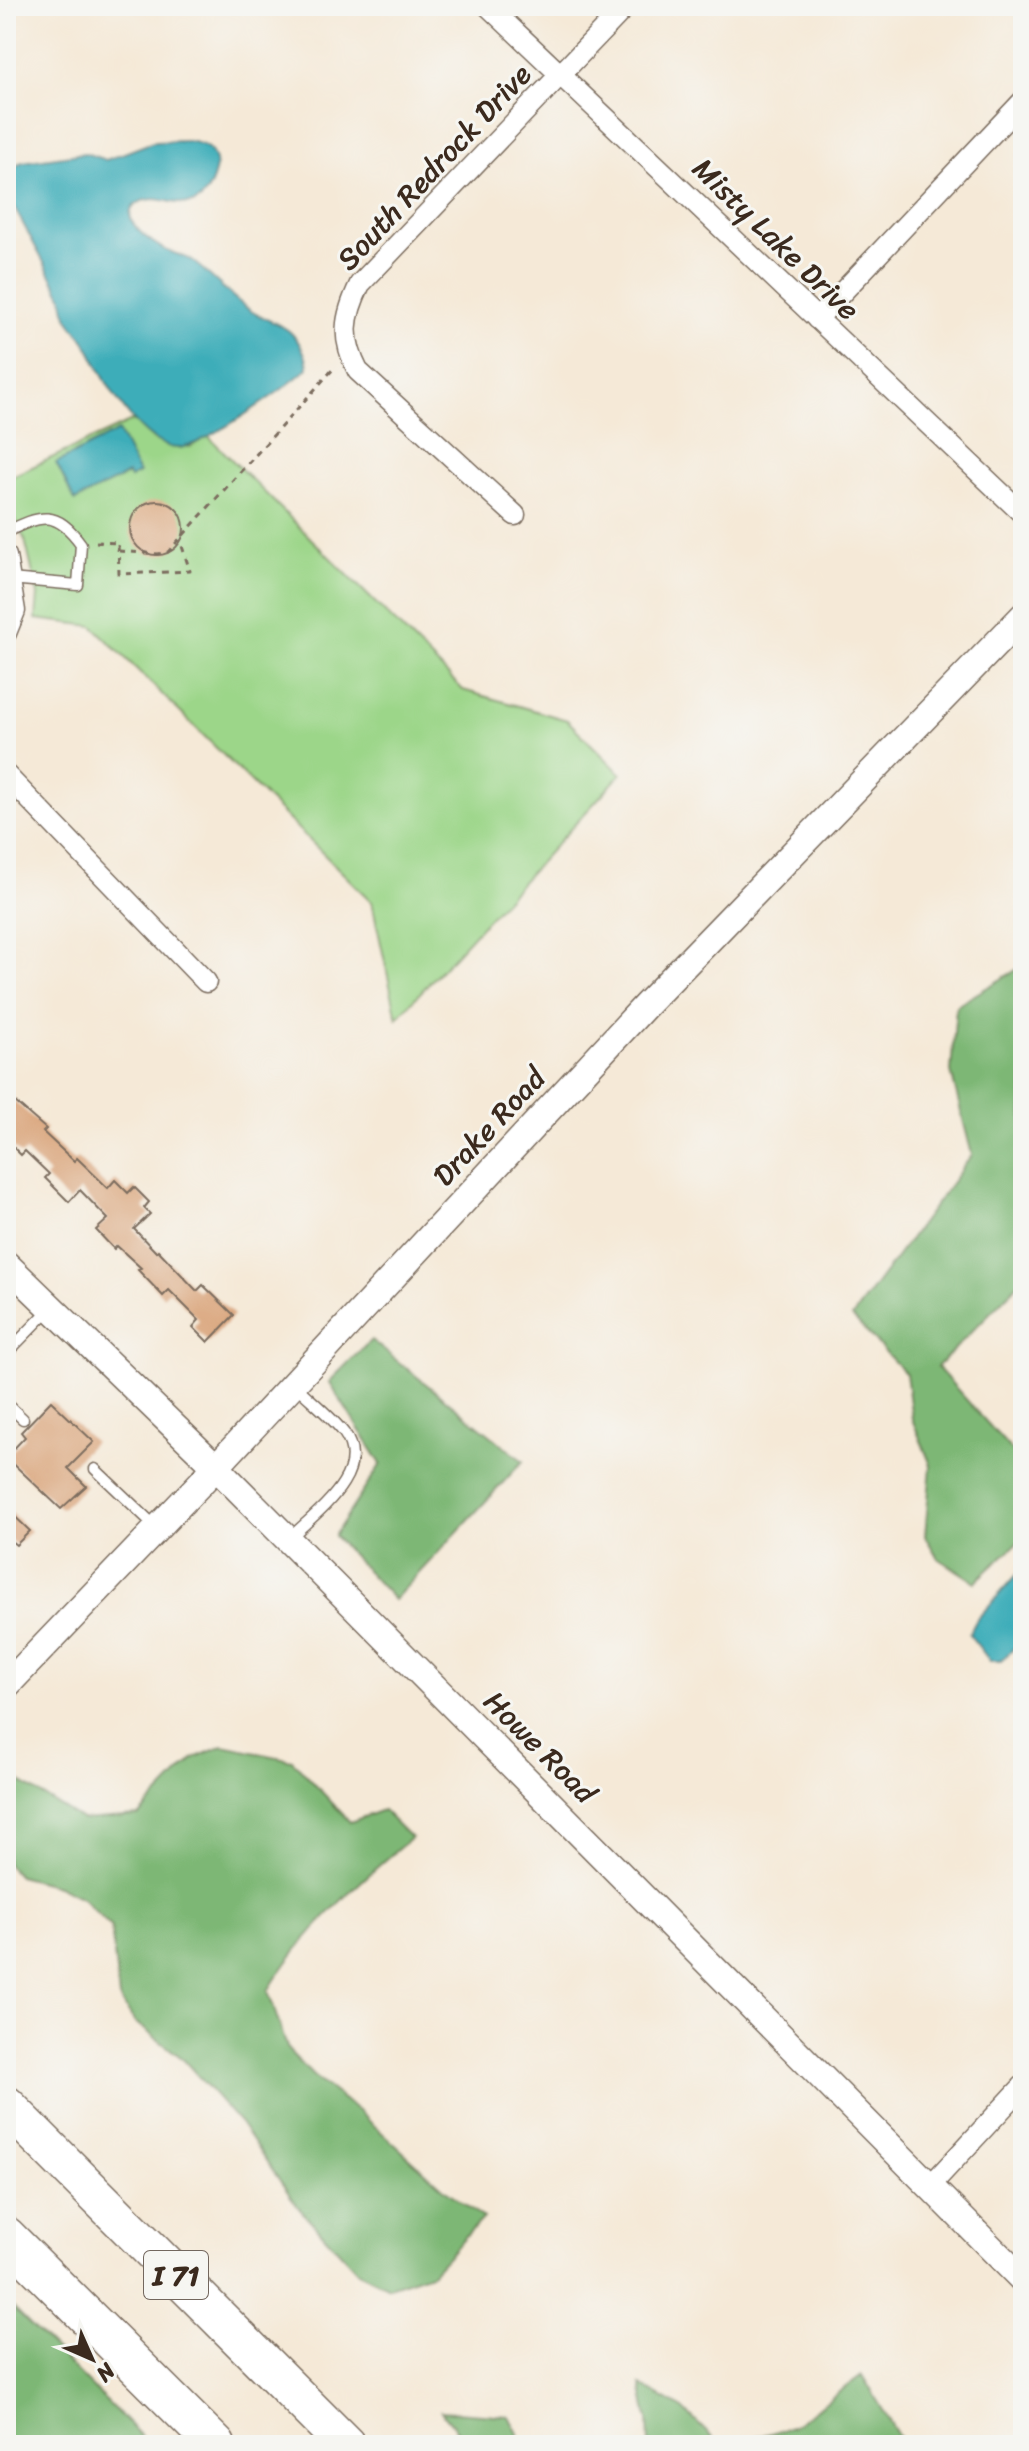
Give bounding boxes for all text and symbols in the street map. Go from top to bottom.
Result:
street label: South Redrock Drive [323,50,545,284]
street label: Misty Lake Drive [679,144,873,334]
street label: Drake Road [419,1053,561,1200]
street label: Howe Road [470,1677,612,1819]
road number: I 71 [144,2251,208,2299]
north arrow [52,2319,132,2399]
text: N [86,2353,126,2392]

